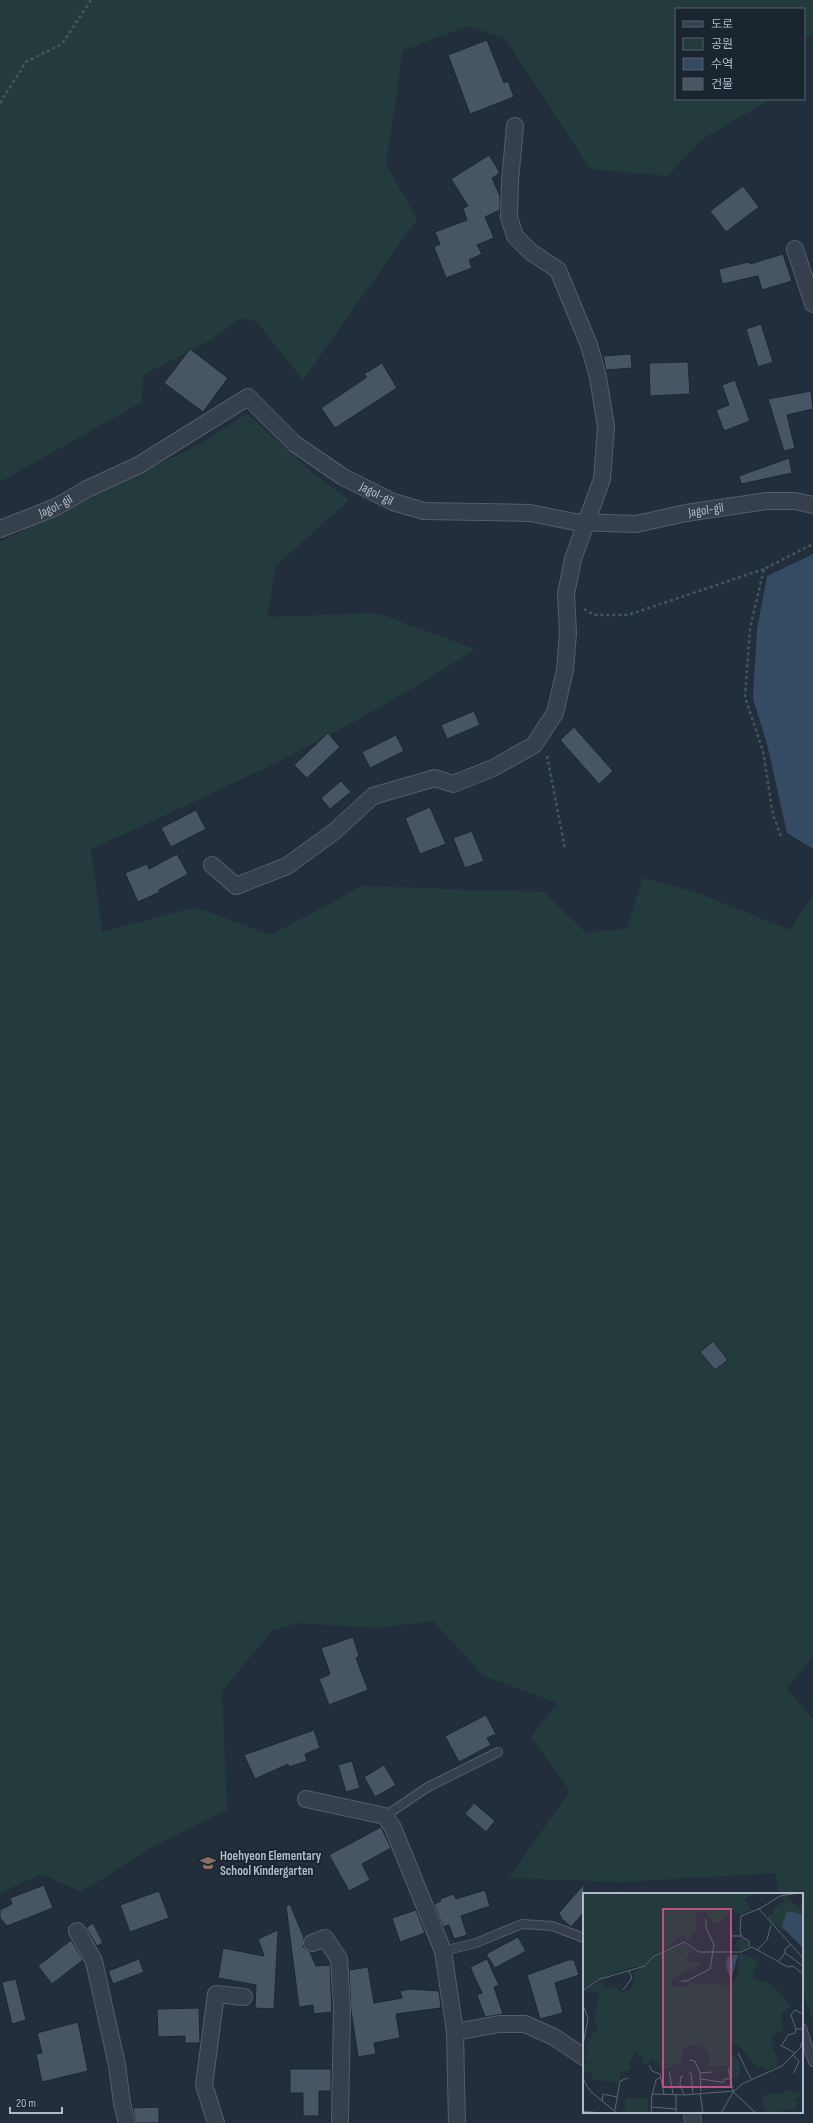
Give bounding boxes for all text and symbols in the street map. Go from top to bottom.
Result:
legend [675,8,805,100]
text: 도로 [711,17,733,32]
text: 공원 [711,37,733,52]
text: 수역 [711,57,733,72]
text: 건물 [711,77,733,92]
street label: Jagol-gil [356,478,396,509]
street label: Jagol-gil [35,491,75,521]
street label: Jagol-gil [686,499,725,521]
place label: Hoehyeon Elementary School Kindergarten [220,1848,322,1879]
school or university icon: Hoehyeon Elementary School Kindergarten [199,1854,217,1872]
inset map [583,1893,803,2113]
scale bar [10,2089,62,2115]
text: 20 m [16,2096,36,2111]

